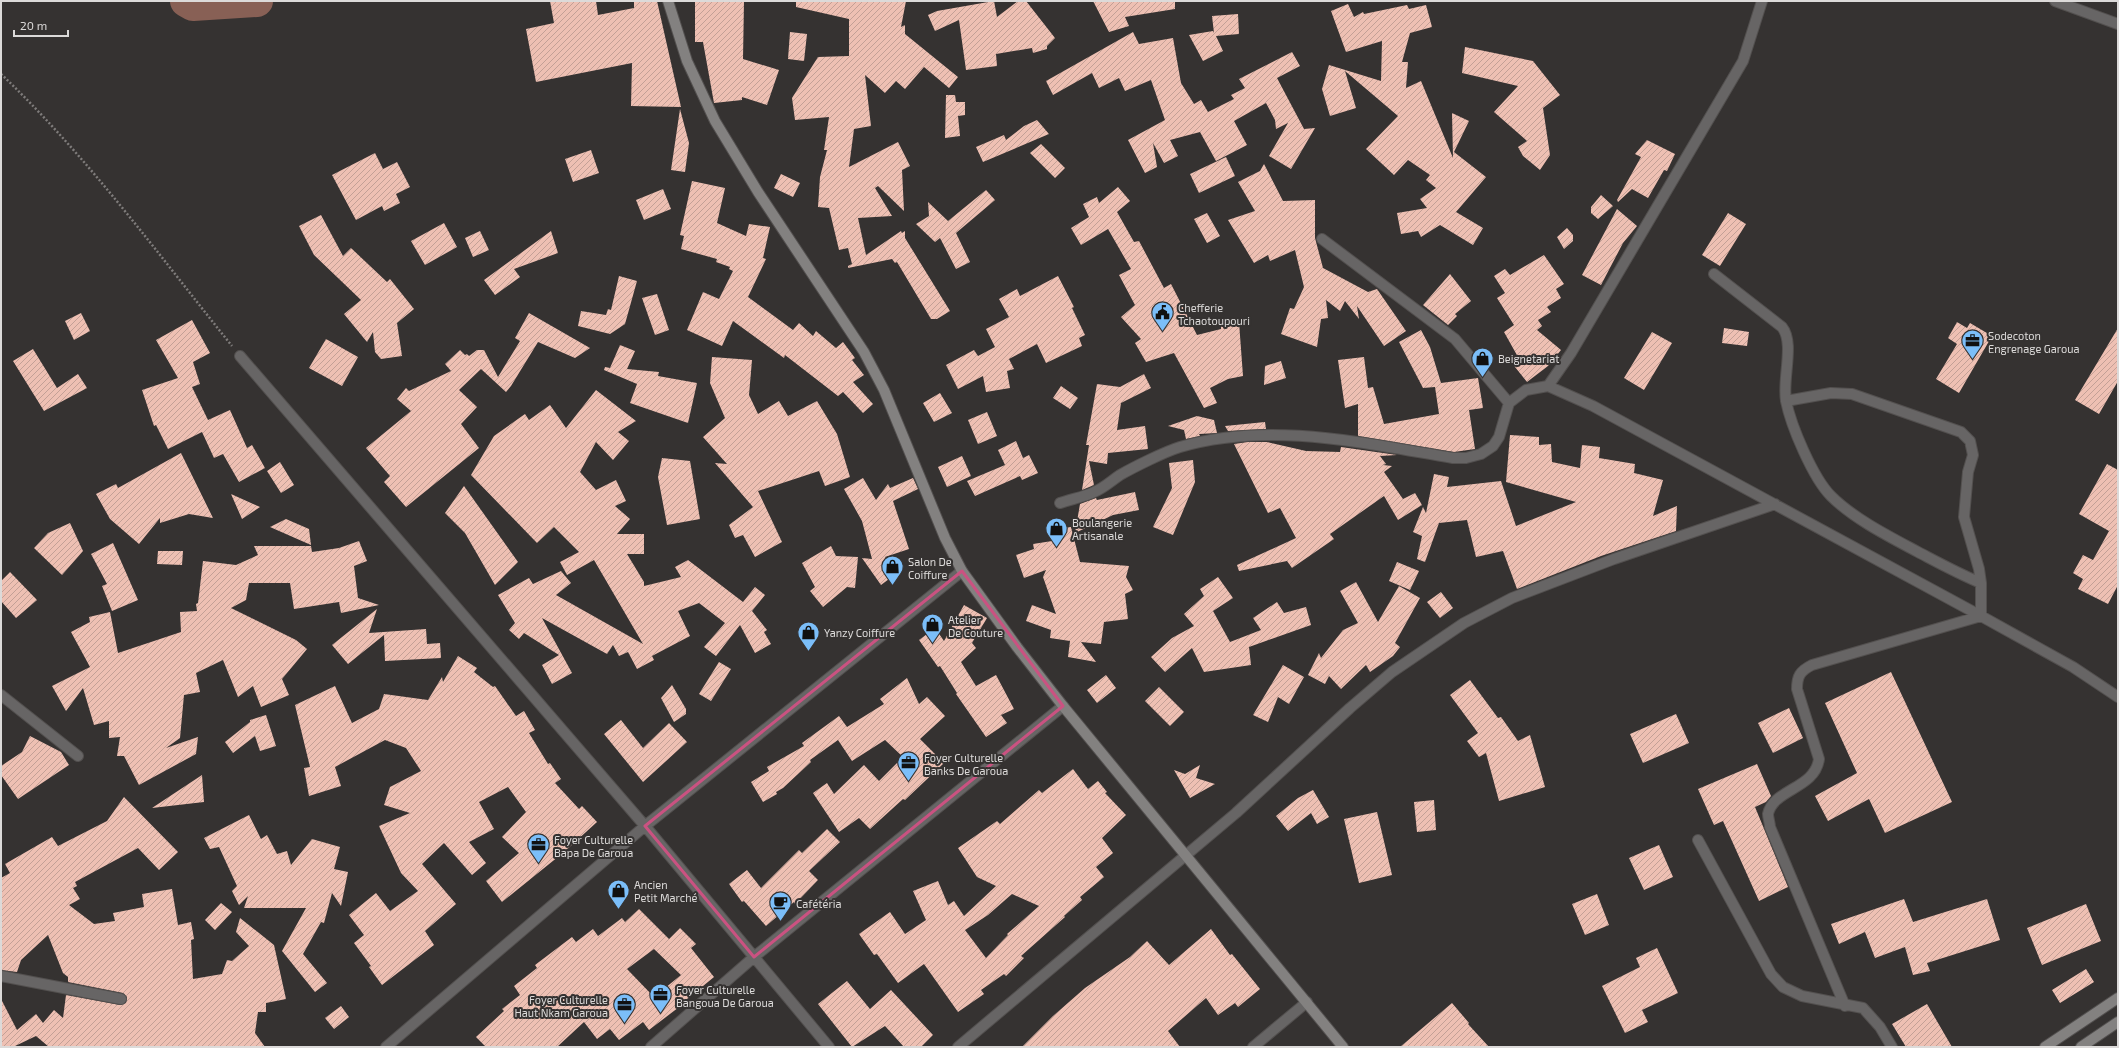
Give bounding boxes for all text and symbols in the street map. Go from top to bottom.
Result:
scale bar [14,12,68,38]
text: 20 m [20,18,47,32]
public building icon: Chefferie Tchaotoupouri [1149,300,1175,333]
place label: Chefferie Tchaotoupouri [1178,301,1250,327]
office icon: Sodecoton Engrenage Garoua [1960,328,1986,361]
place label: Sodecoton Engrenage Garoua [1988,329,2080,355]
shop icon: Beignetariat [1470,345,1496,378]
place label: Beignetariat [1498,352,1560,365]
shop icon: Boulangerie Artisanale [1043,515,1069,548]
place label: Boulangerie Artisanale [1072,516,1132,542]
shop icon: Salon De Coiffure [879,554,905,587]
place label: Salon De Coiffure [908,555,952,581]
shop icon: Atelier De Couture [919,612,945,645]
place label: Atelier De Couture [948,613,1003,639]
shop icon: Yanzy Coiffure [795,619,821,652]
place label: Yanzy Coiffure [824,626,895,639]
office icon: Foyer Culturelle Banks De Garoua [896,750,922,783]
place label: Foyer Culturelle Banks De Garoua [924,751,1008,777]
office icon: Foyer Culturelle Bapa De Garoua [525,832,551,865]
place label: Foyer Culturelle Bapa De Garoua [554,833,633,859]
shop icon: Ancien Petit Marché [605,877,631,910]
place label: Ancien Petit Marché [634,878,698,904]
cafe icon: Cafétéria [768,890,794,923]
place label: Cafétéria [796,897,842,910]
office icon: Foyer Culturelle Bangoua De Garoua [648,982,674,1015]
place label: Foyer Culturelle Bangoua De Garoua [676,983,774,1009]
office icon: Foyer Culturelle Haut Nkam Garoua [611,992,637,1025]
place label: Foyer Culturelle Haut Nkam Garoua [514,993,608,1019]

